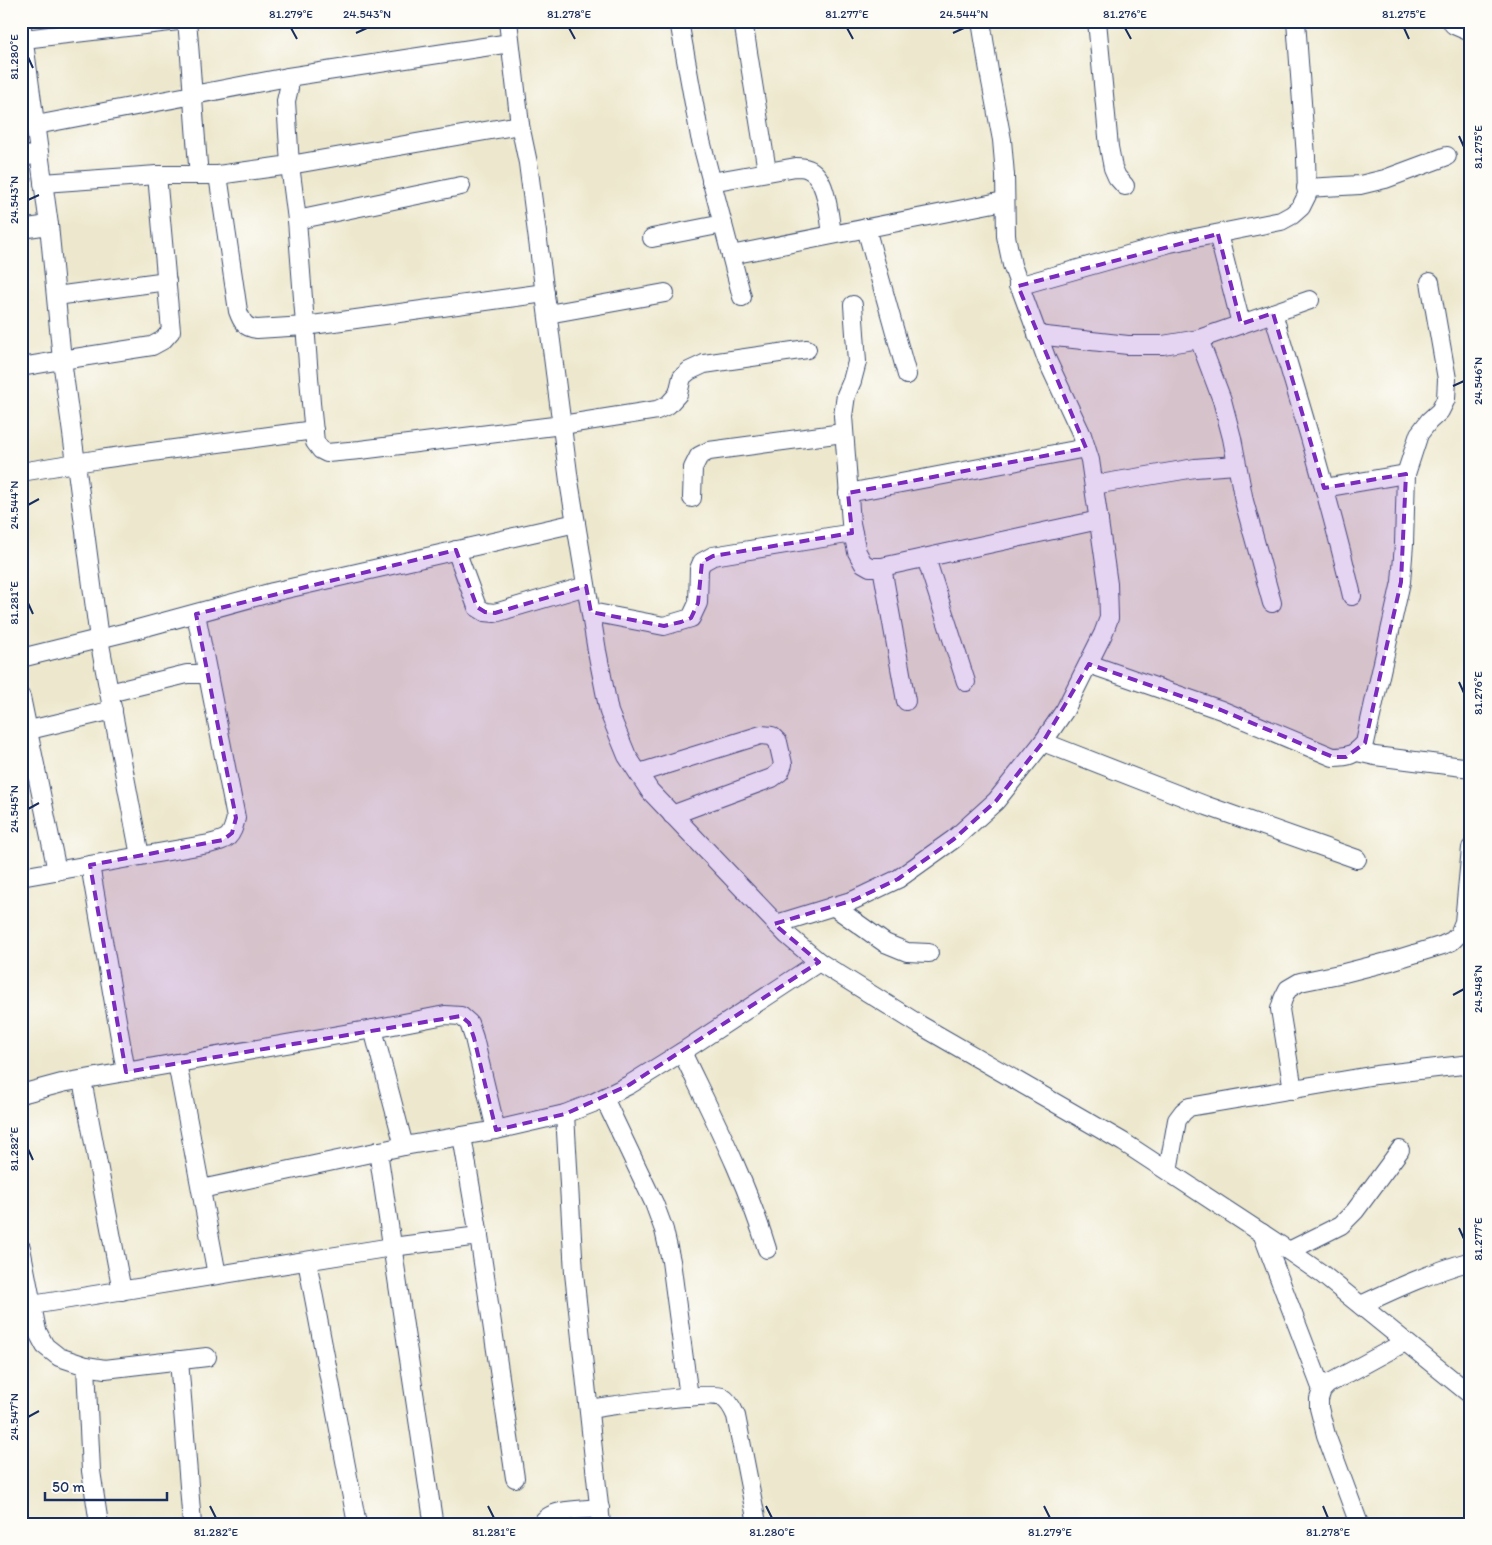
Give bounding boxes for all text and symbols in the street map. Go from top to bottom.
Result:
text: 81.279°E [269,7,313,21]
text: 24.543°N [343,7,391,21]
text: 81.278°E [547,7,591,21]
text: 81.277°E [825,7,869,21]
text: 24.544°N [940,7,988,21]
text: 81.276°E [1103,7,1147,21]
text: 81.275°E [1382,7,1426,21]
text: 81.280°E [7,34,21,80]
text: 81.275°E [1471,125,1485,169]
text: 24.543°N [7,176,21,224]
text: 24.546°N [1471,357,1485,405]
text: 24.544°N [7,481,21,529]
text: 81.281°E [7,581,21,625]
text: 81.276°E [1471,671,1485,715]
text: 24.545°N [7,785,21,833]
text: 24.548°N [1471,965,1485,1013]
text: 81.282°E [7,1126,21,1171]
text: 81.277°E [1471,1217,1485,1261]
text: 24.547°N [7,1393,21,1441]
scale bar [45,1470,168,1502]
text: 50 m [52,1478,85,1496]
text: 81.282°E [194,1525,239,1539]
text: 81.281°E [472,1525,516,1539]
text: 81.280°E [749,1525,795,1539]
text: 81.279°E [1028,1525,1072,1539]
text: 81.278°E [1306,1525,1350,1539]

